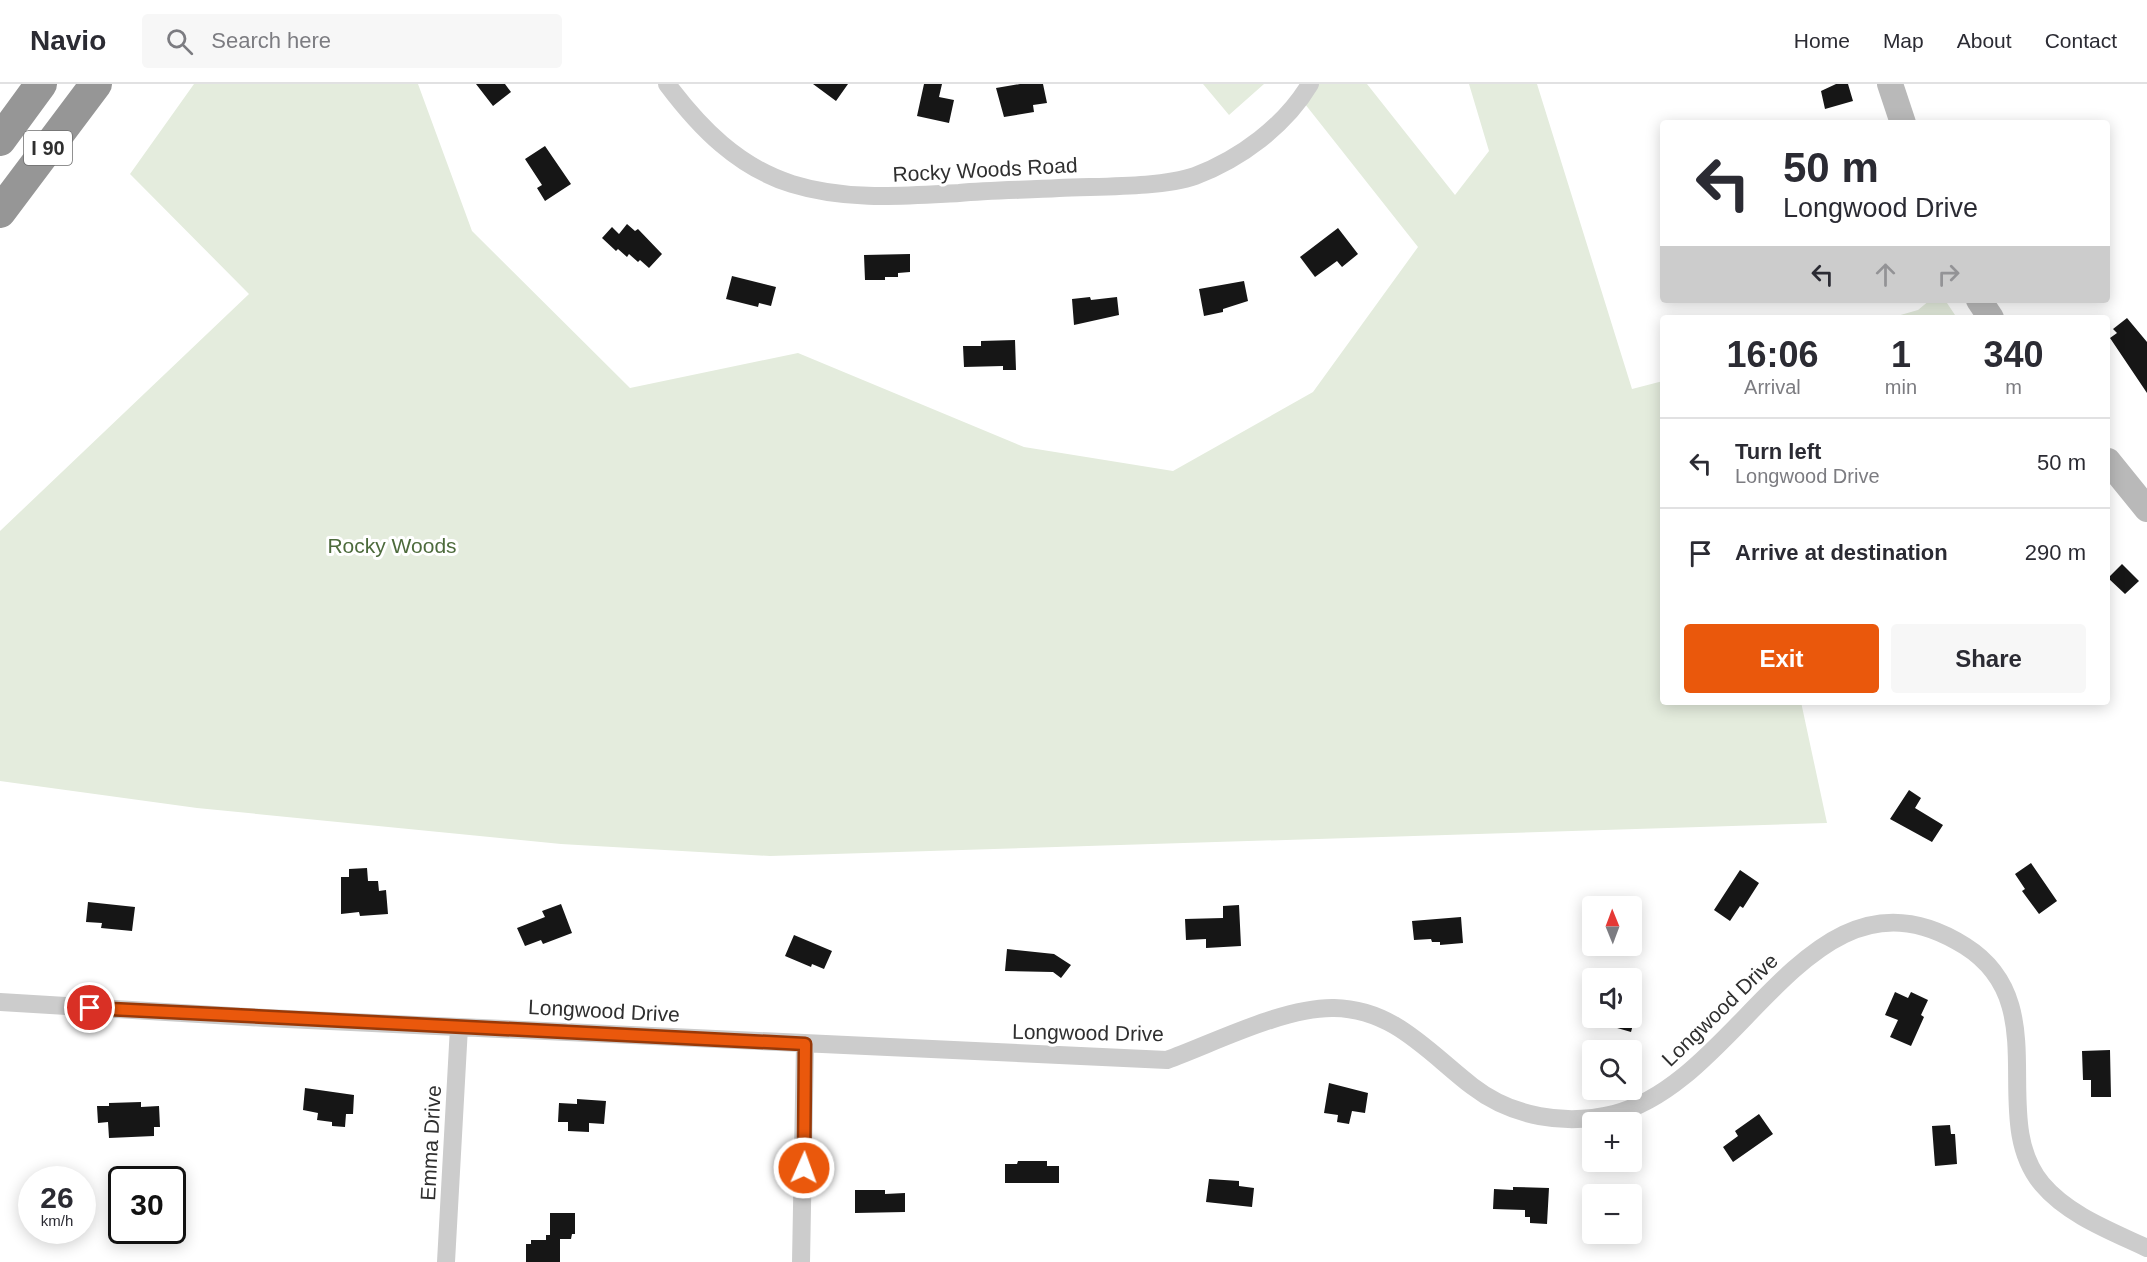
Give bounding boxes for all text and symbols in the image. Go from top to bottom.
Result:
search box [142,14,562,68]
text: Navio [30,25,106,56]
icon: search [163,25,196,58]
text: Search here [211,28,331,53]
text: Home [1794,29,1850,52]
text: Map [1883,29,1924,52]
text: About [1957,29,2012,52]
text: Contact [2045,29,2117,52]
road number: I 90 [24,131,72,165]
icon: left [1684,144,1762,222]
text: 50 m [1783,144,1879,191]
street label: Rocky Woods Road [892,153,1078,186]
text: Longwood Drive [1783,193,1978,223]
icon: left [1806,258,1839,291]
icon: ahead [1869,258,1902,291]
icon: right [1932,258,1965,291]
text: 16:06 [1726,334,1818,375]
text: 1 [1891,334,1911,375]
text: 340 [1983,334,2044,375]
text: Arrival [1744,376,1801,398]
text: min [1885,376,1917,398]
text: m [2005,376,2022,398]
text: Turn left [1735,439,1821,464]
icon: left [1684,447,1717,480]
text: 50 m [2037,450,2086,475]
text: Longwood Drive [1735,465,1880,487]
park label: Rocky Woods [327,534,457,557]
icon: arrive [1684,537,1717,570]
text: Arrive at destination [1735,540,1948,565]
text: 290 m [2025,540,2086,565]
button: Exit [1684,624,1879,693]
button: Share [1891,624,2086,693]
north arrow [1582,896,1642,956]
map controls [1582,896,1642,1244]
street label: Longwood Drive [1657,949,1782,1071]
button: sound [1582,968,1642,1028]
pin [64,982,115,1033]
icon: arrive [73,991,106,1024]
street label: Longwood Drive [528,995,680,1026]
street label: Longwood Drive [1012,1020,1164,1045]
button: search [1582,1040,1642,1100]
street label: Emma Drive [416,1085,445,1201]
button: + [1582,1112,1642,1172]
position arrow [772,1136,836,1200]
speed limit sign: 30 [108,1166,186,1244]
text: 26 [40,1181,74,1214]
button: − [1582,1184,1642,1244]
text: km/h [41,1212,73,1229]

